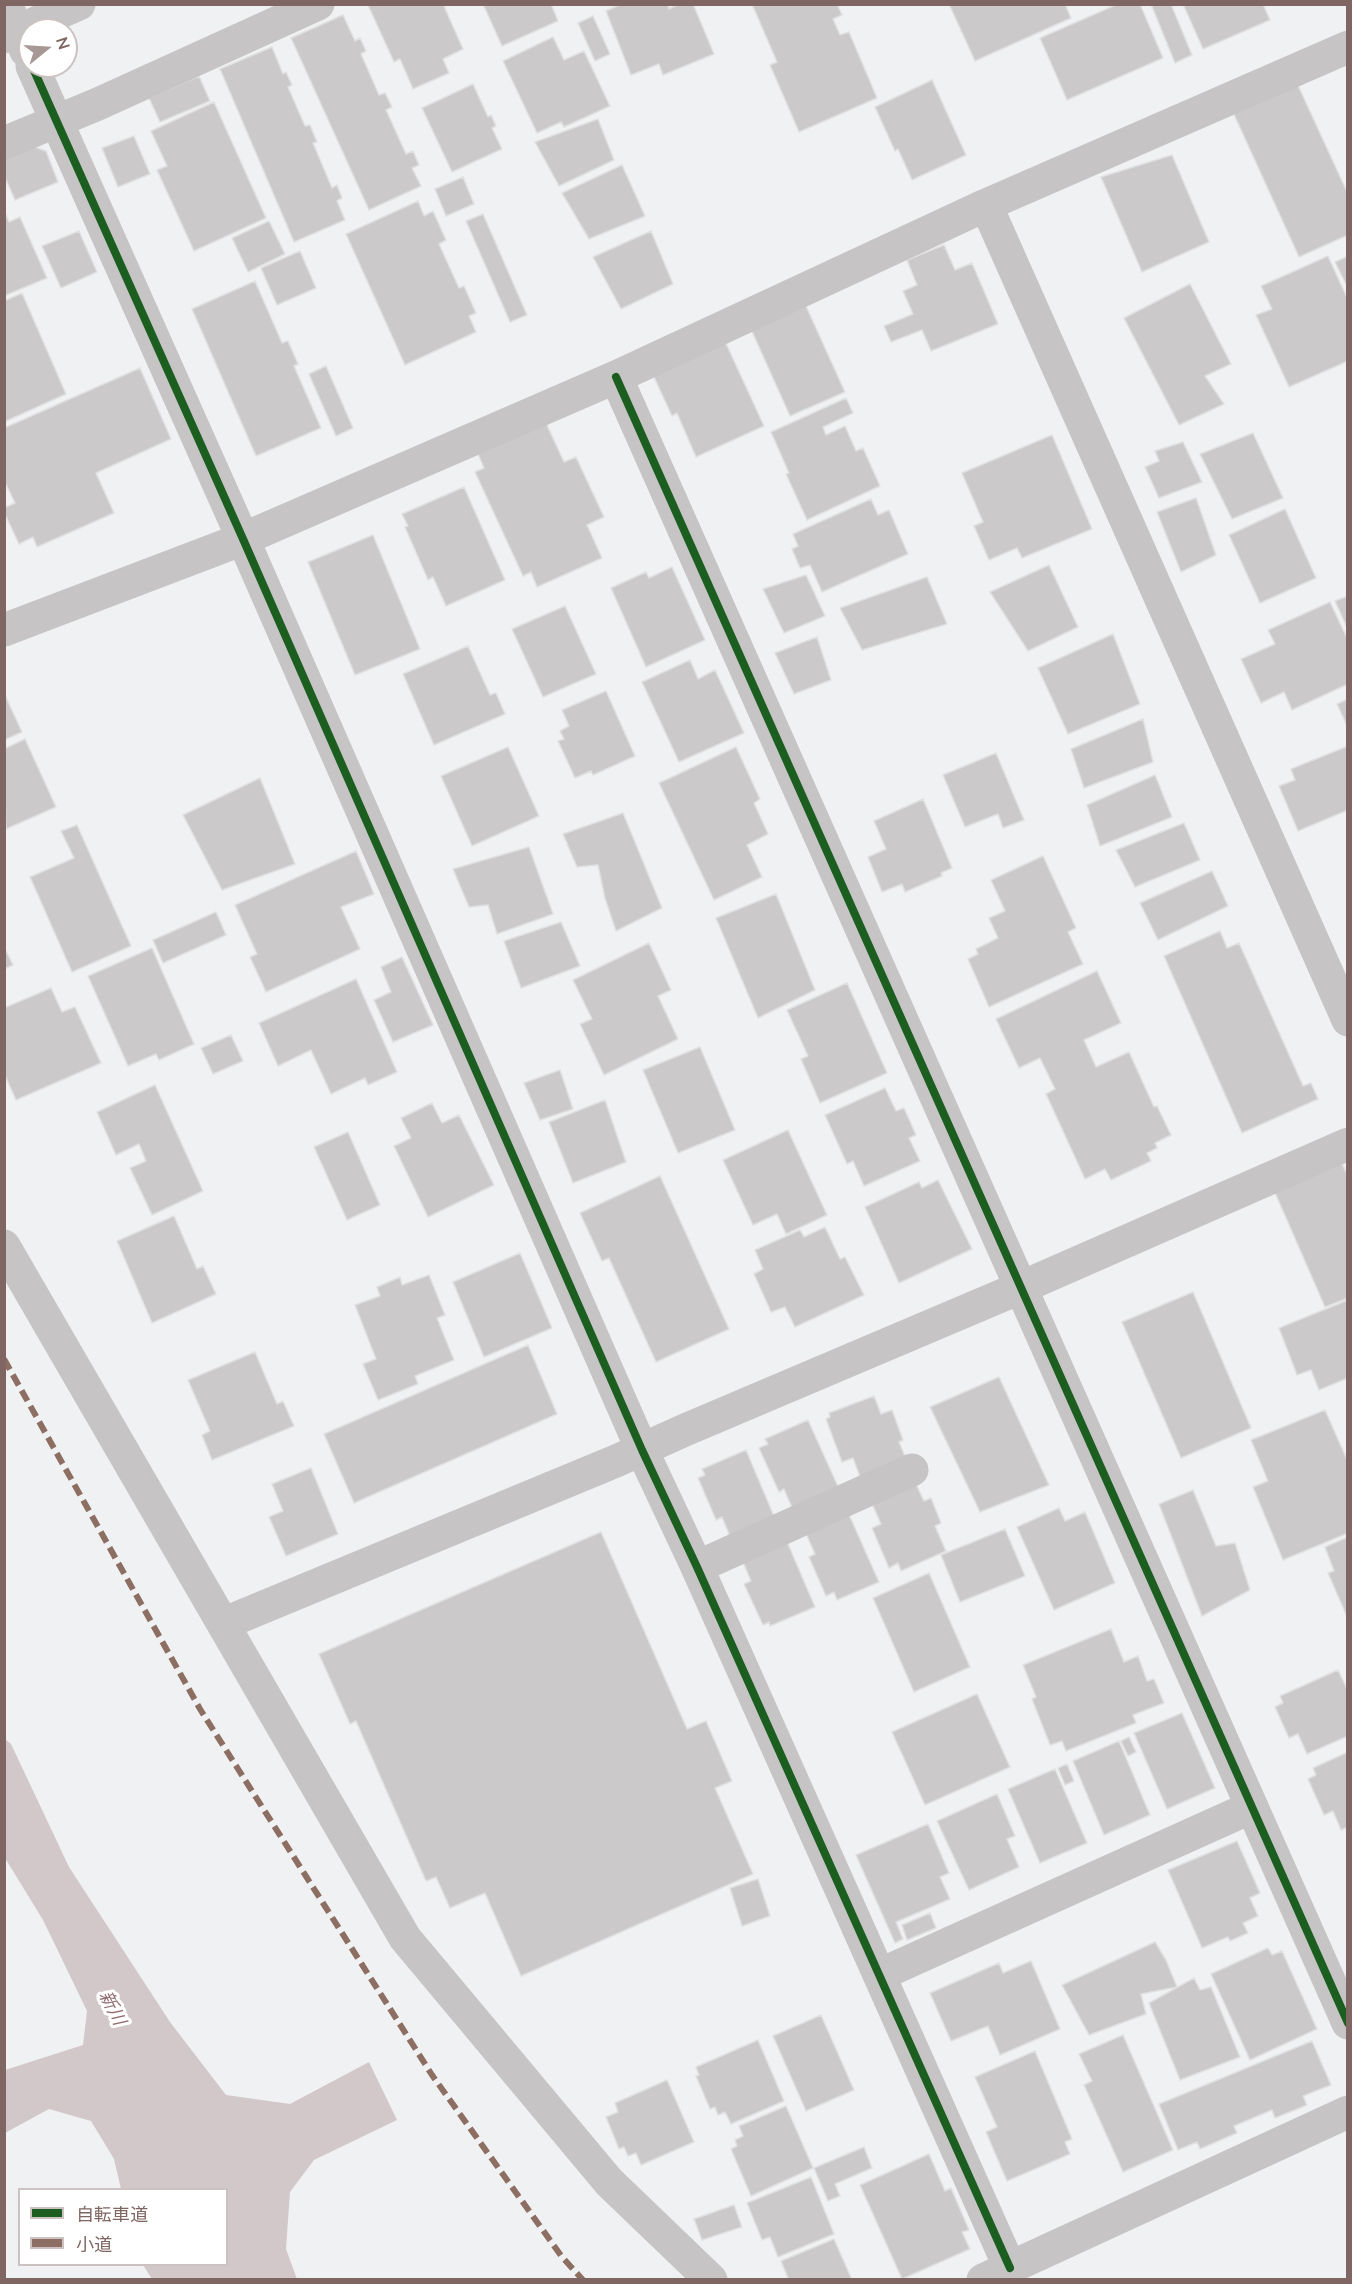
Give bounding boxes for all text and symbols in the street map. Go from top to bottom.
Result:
north arrow [18,18,78,78]
text: N [52,34,75,52]
water label: 新川 [94,1987,130,2029]
legend [18,2188,228,2266]
text: 自転車道 [76,2203,148,2226]
text: 小道 [76,2233,112,2256]

